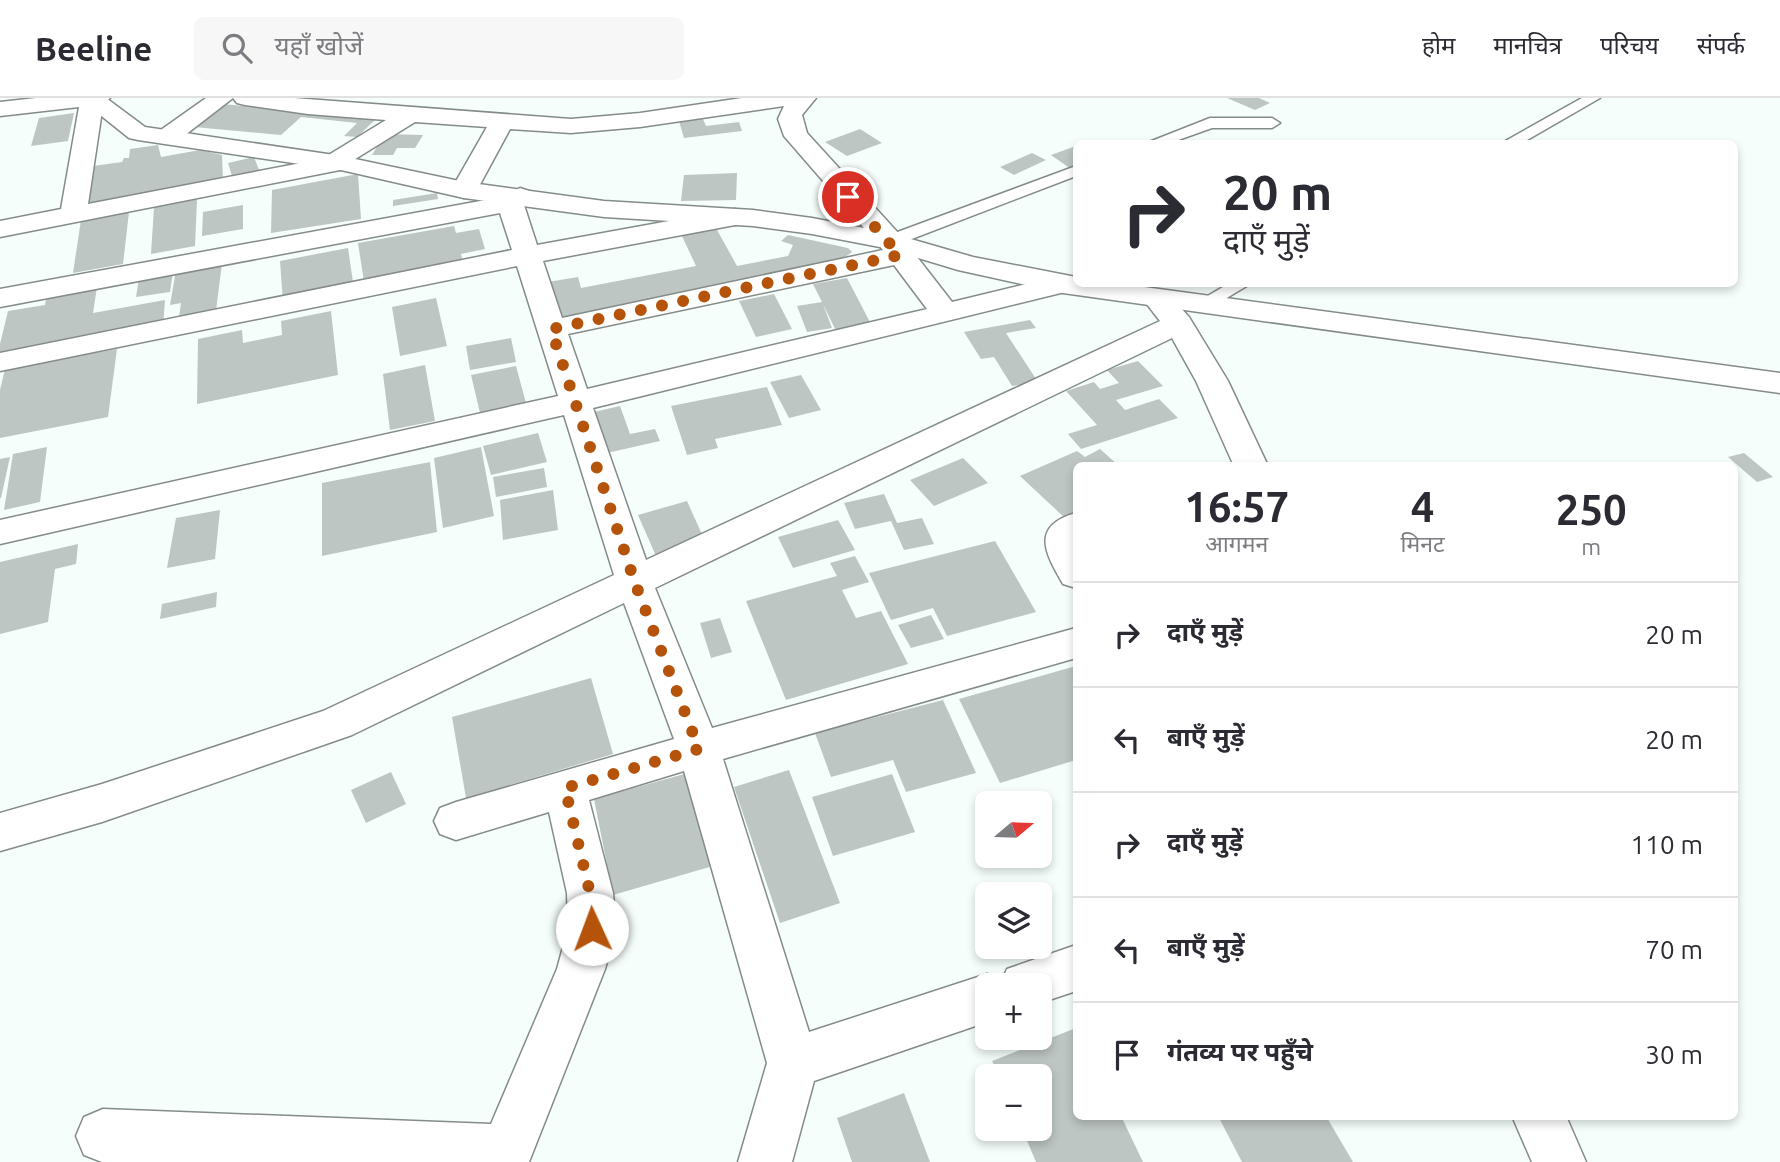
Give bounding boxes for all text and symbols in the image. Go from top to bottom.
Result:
search box [194,17,684,80]
icon: search [218,29,256,67]
text: Beeline [35,30,152,67]
text: यहाँ खोजें [274,31,363,60]
text: होम [1422,32,1455,59]
text: मानचित्र [1493,32,1562,59]
text: परिचय [1600,32,1659,59]
text: संपर्क [1697,32,1745,59]
text: 20 m [1223,164,1332,219]
pin [818,167,878,227]
icon: right [1108,168,1199,259]
icon: arrive [829,178,867,216]
text: दाएँ मुड़ें [1223,222,1310,258]
text: 16:57 [1184,483,1289,530]
text: 4 [1411,483,1434,530]
text: 250 [1556,486,1627,533]
text: आगमन [1205,531,1268,556]
text: मिनट [1400,531,1445,556]
text: m [1581,534,1601,559]
icon: right [1108,616,1146,654]
text: दाएँ मुड़ें [1167,617,1243,646]
text: 20 m [1645,620,1703,649]
icon: left [1108,721,1146,759]
text: बाएँ मुड़ें [1167,722,1244,751]
text: 20 m [1645,725,1703,754]
north arrow [975,791,1052,868]
map controls [975,791,1052,1141]
icon: right [1108,826,1146,864]
text: दाएँ मुड़ें [1167,827,1243,856]
text: 110 m [1631,830,1703,859]
button: layers [975,882,1052,959]
position arrow [555,892,629,966]
icon: left [1108,931,1146,969]
text: बाएँ मुड़ें [1167,932,1244,961]
text: 70 m [1645,935,1703,964]
button: + [975,973,1052,1050]
icon: arrive [1108,1036,1146,1074]
text: गंतव्य पर पहुँचे [1167,1037,1313,1066]
text: 30 m [1645,1040,1703,1069]
button: − [975,1064,1052,1141]

